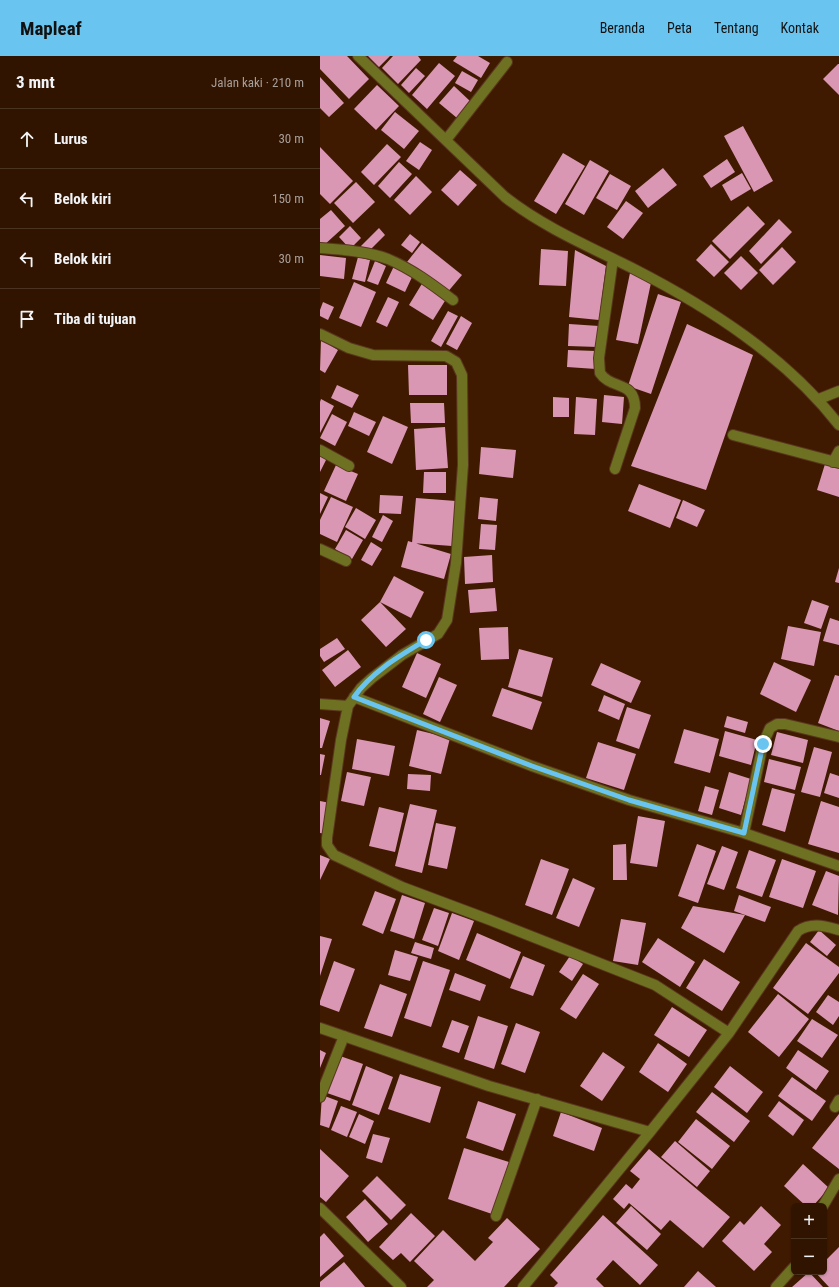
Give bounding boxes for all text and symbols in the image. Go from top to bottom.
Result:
text: Mapleaf [20,17,82,40]
text: Beranda [600,20,645,36]
text: Peta [667,20,692,36]
text: Tentang [714,20,759,36]
text: Kontak [781,20,819,36]
text: 3 mnt [16,72,55,92]
text: Jalan kaki · 210 m [211,75,304,90]
icon: ahead [16,128,38,150]
text: Lurus [54,130,88,148]
text: 30 m [278,131,304,146]
icon: left [16,188,38,210]
text: Belok kiri [54,190,111,208]
text: 150 m [272,191,304,206]
icon: left [16,248,38,270]
text: Belok kiri [54,250,111,268]
text: 30 m [278,251,304,266]
icon: arrive [16,308,38,330]
text: Tiba di tujuan [54,310,136,328]
route start [417,631,435,649]
route end [754,735,772,753]
map controls [791,1203,827,1275]
button: + [791,1203,827,1239]
button: − [791,1239,827,1275]

